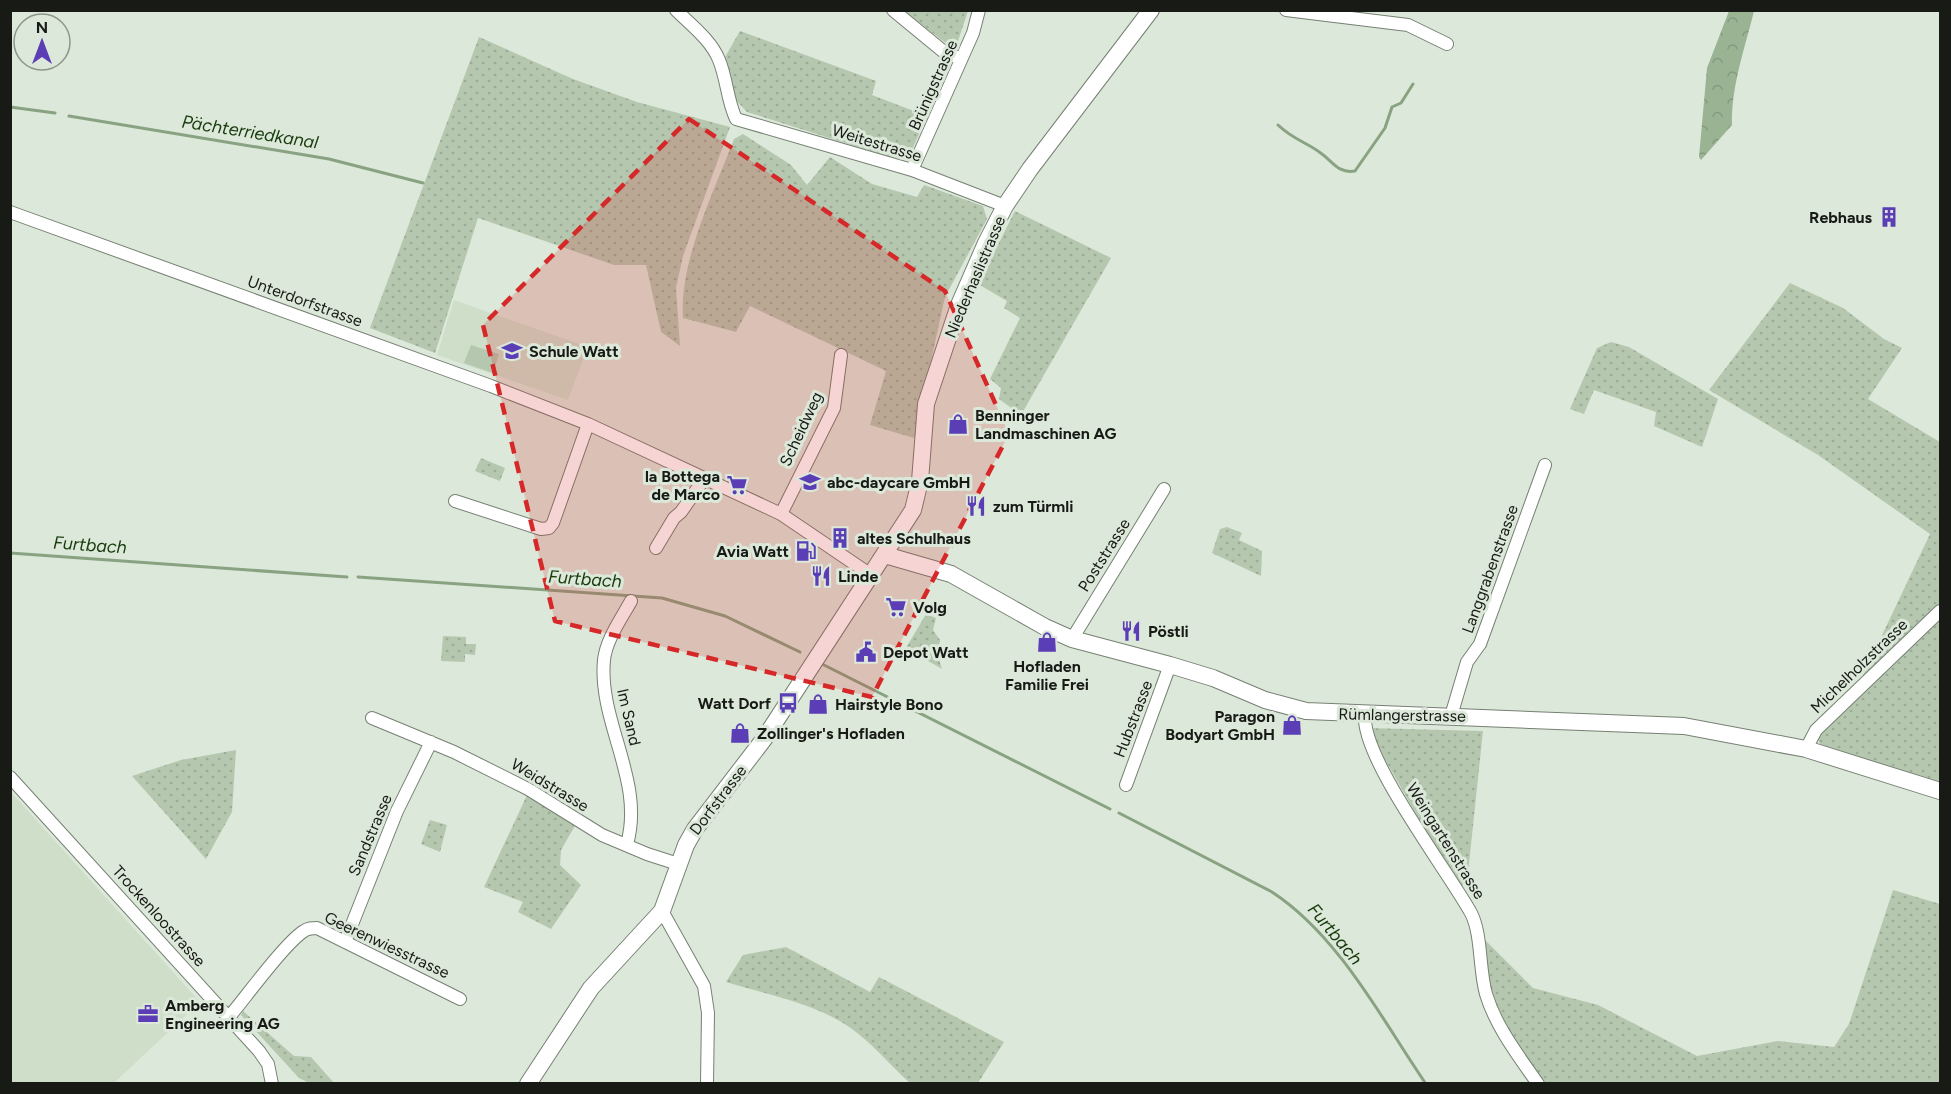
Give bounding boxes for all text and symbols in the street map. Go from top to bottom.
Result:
north arrow [12,12,72,72]
text: N [36,18,48,37]
street label: Brünigstrasse [905,37,961,133]
water label: Pächterriedkanal [180,110,321,154]
street label: Weitestrasse [830,120,924,166]
building icon: Rebhaus [1877,205,1901,229]
place label: Rebhaus [1809,208,1873,227]
street label: Niederhaslistrasse [941,213,1009,341]
street label: Unterdorfstrasse [245,271,365,331]
school or university icon: Schule Watt [500,339,524,363]
place label: Schule Watt [529,342,619,361]
street label: Scheidweg [776,389,826,469]
place label: Benninger Landmaschinen AG [975,406,1116,443]
shop icon: Benninger Landmaschinen AG [946,412,970,436]
place label: la Bottega de Marco [645,467,720,504]
school or university icon: abc-daycare GmbH [798,470,822,494]
supermarket icon: la Bottega de Marco [725,473,749,497]
place label: abc-daycare GmbH [827,473,971,492]
restaurant icon: zum Türmli [964,494,988,518]
place label: zum Türmli [993,497,1073,516]
street label: Langgrabenstrasse [1458,502,1522,636]
street label: Poststrasse [1074,515,1134,595]
building icon: altes Schulhaus [828,526,852,550]
place label: altes Schulhaus [857,529,971,548]
water label: Furtbach [52,531,128,559]
fuel station icon: Avia Watt [794,539,818,563]
place label: Avia Watt [716,542,789,561]
restaurant icon: Linde [809,564,833,588]
water label: Furtbach [547,565,623,593]
place label: Linde [838,567,878,586]
supermarket icon: Volg [884,595,908,619]
place label: Volg [913,598,947,617]
street label: Michelholzstrasse [1807,615,1912,717]
restaurant icon: Pöstli [1119,619,1143,643]
place label: Pöstli [1148,622,1189,641]
shop icon: Hofladen Familie Frei [1035,630,1059,654]
public building icon: Depot Watt [854,640,878,664]
place label: Depot Watt [883,643,969,662]
place label: Hofladen Familie Frei [1005,657,1089,694]
street label: Hubstrasse [1110,678,1156,760]
street label: Im Sand [613,687,645,747]
bus stop icon: Watt Dorf [776,691,800,715]
shop icon: Hairstyle Bono [806,692,830,716]
place label: Watt Dorf [698,694,772,713]
place label: Hairstyle Bono [835,695,943,714]
street label: Rümlangerstrasse [1338,704,1466,726]
place label: Paragon Bodyart GmbH [1165,707,1275,744]
shop icon: Paragon Bodyart GmbH [1280,713,1304,737]
shop icon: Zollinger's Hofladen [728,721,752,745]
place label: Zollinger's Hofladen [757,724,905,743]
street label: Weidstrasse [508,754,593,816]
street label: Dorfstrasse [686,761,751,839]
street label: Weingartenstrasse [1403,779,1490,903]
street label: Sandstrasse [344,791,396,879]
street label: Trockenloostrasse [109,862,210,971]
water label: Furtbach [1303,899,1367,969]
street label: Geerenwiesstrasse [321,908,453,982]
place label: Amberg Engineering AG [165,996,280,1033]
office icon: Amberg Engineering AG [136,1002,160,1026]

